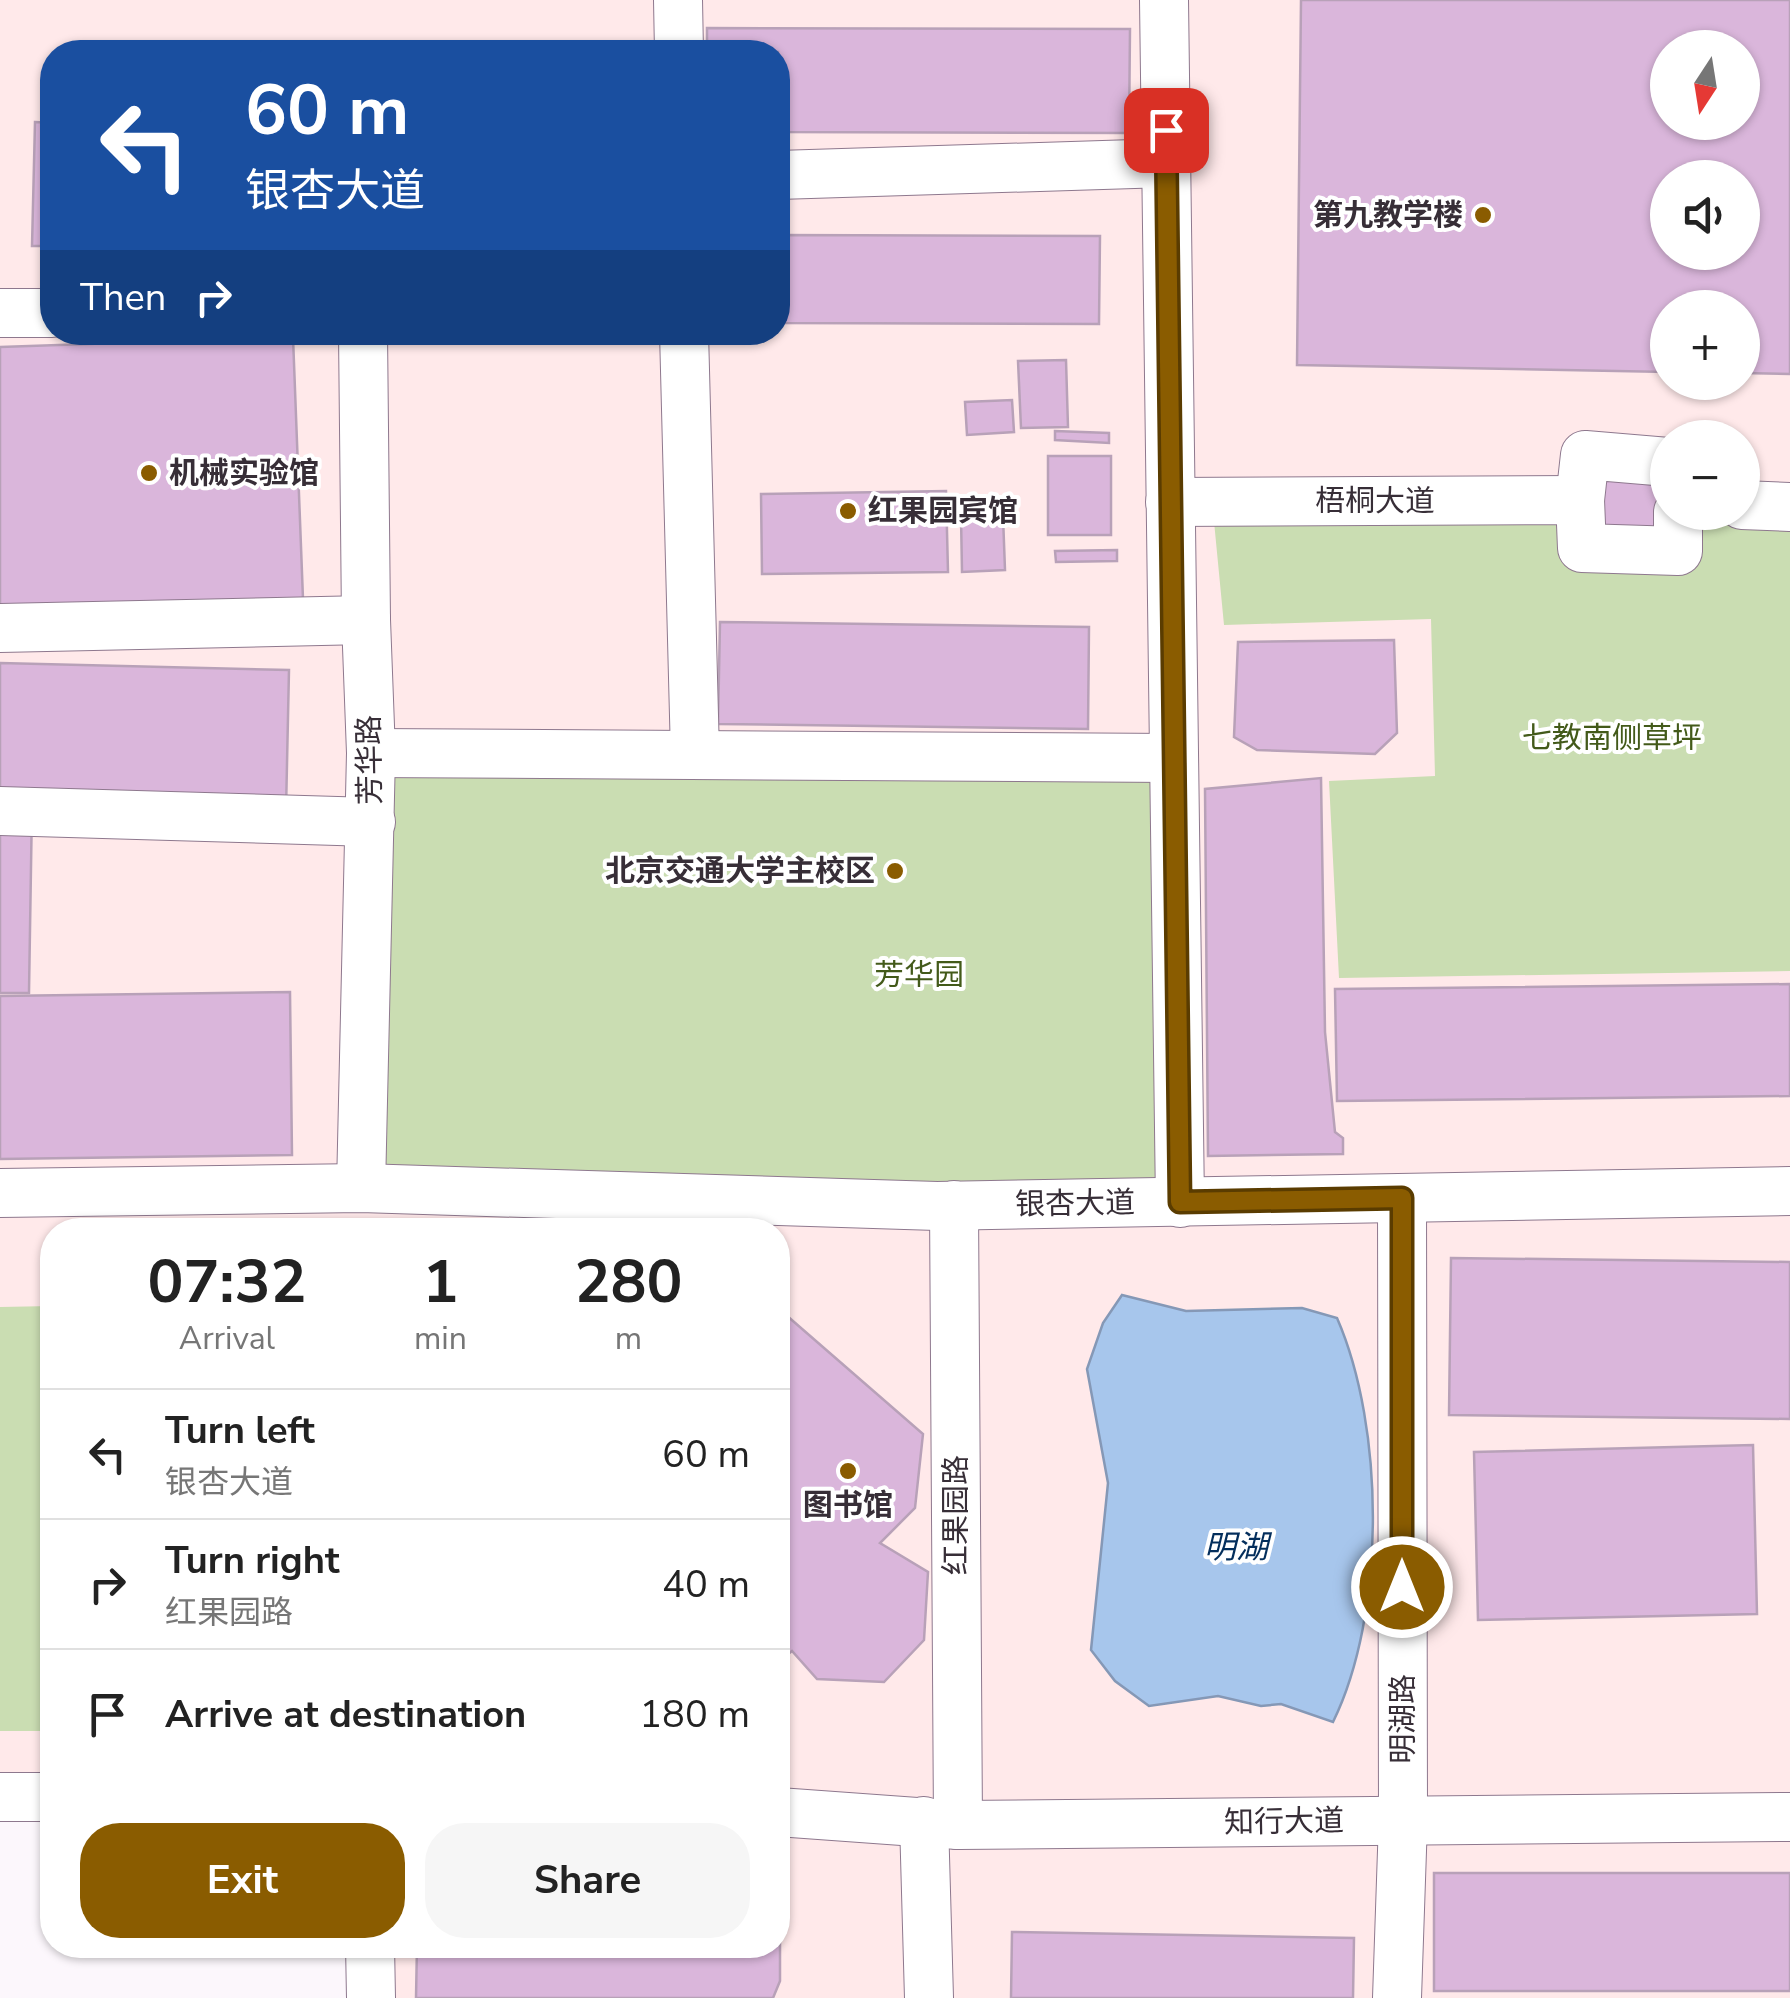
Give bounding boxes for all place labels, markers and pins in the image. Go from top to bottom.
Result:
pin [1124,88,1209,173]
place label: 第九教学楼 [1313,195,1463,236]
marker: 第九教学楼 [1472,204,1494,226]
place label: 机械实验馆 [169,453,319,494]
marker: 机械实验馆 [138,462,160,484]
place label: 红果园宾馆 [868,491,1018,532]
marker: 红果园宾馆 [837,500,859,522]
place label: 北京交通大学主校区 [605,851,875,892]
marker: 北京交通大学主校区 [884,860,906,882]
marker: 图书馆 [837,1460,859,1482]
place label: 图书馆 [803,1485,893,1526]

